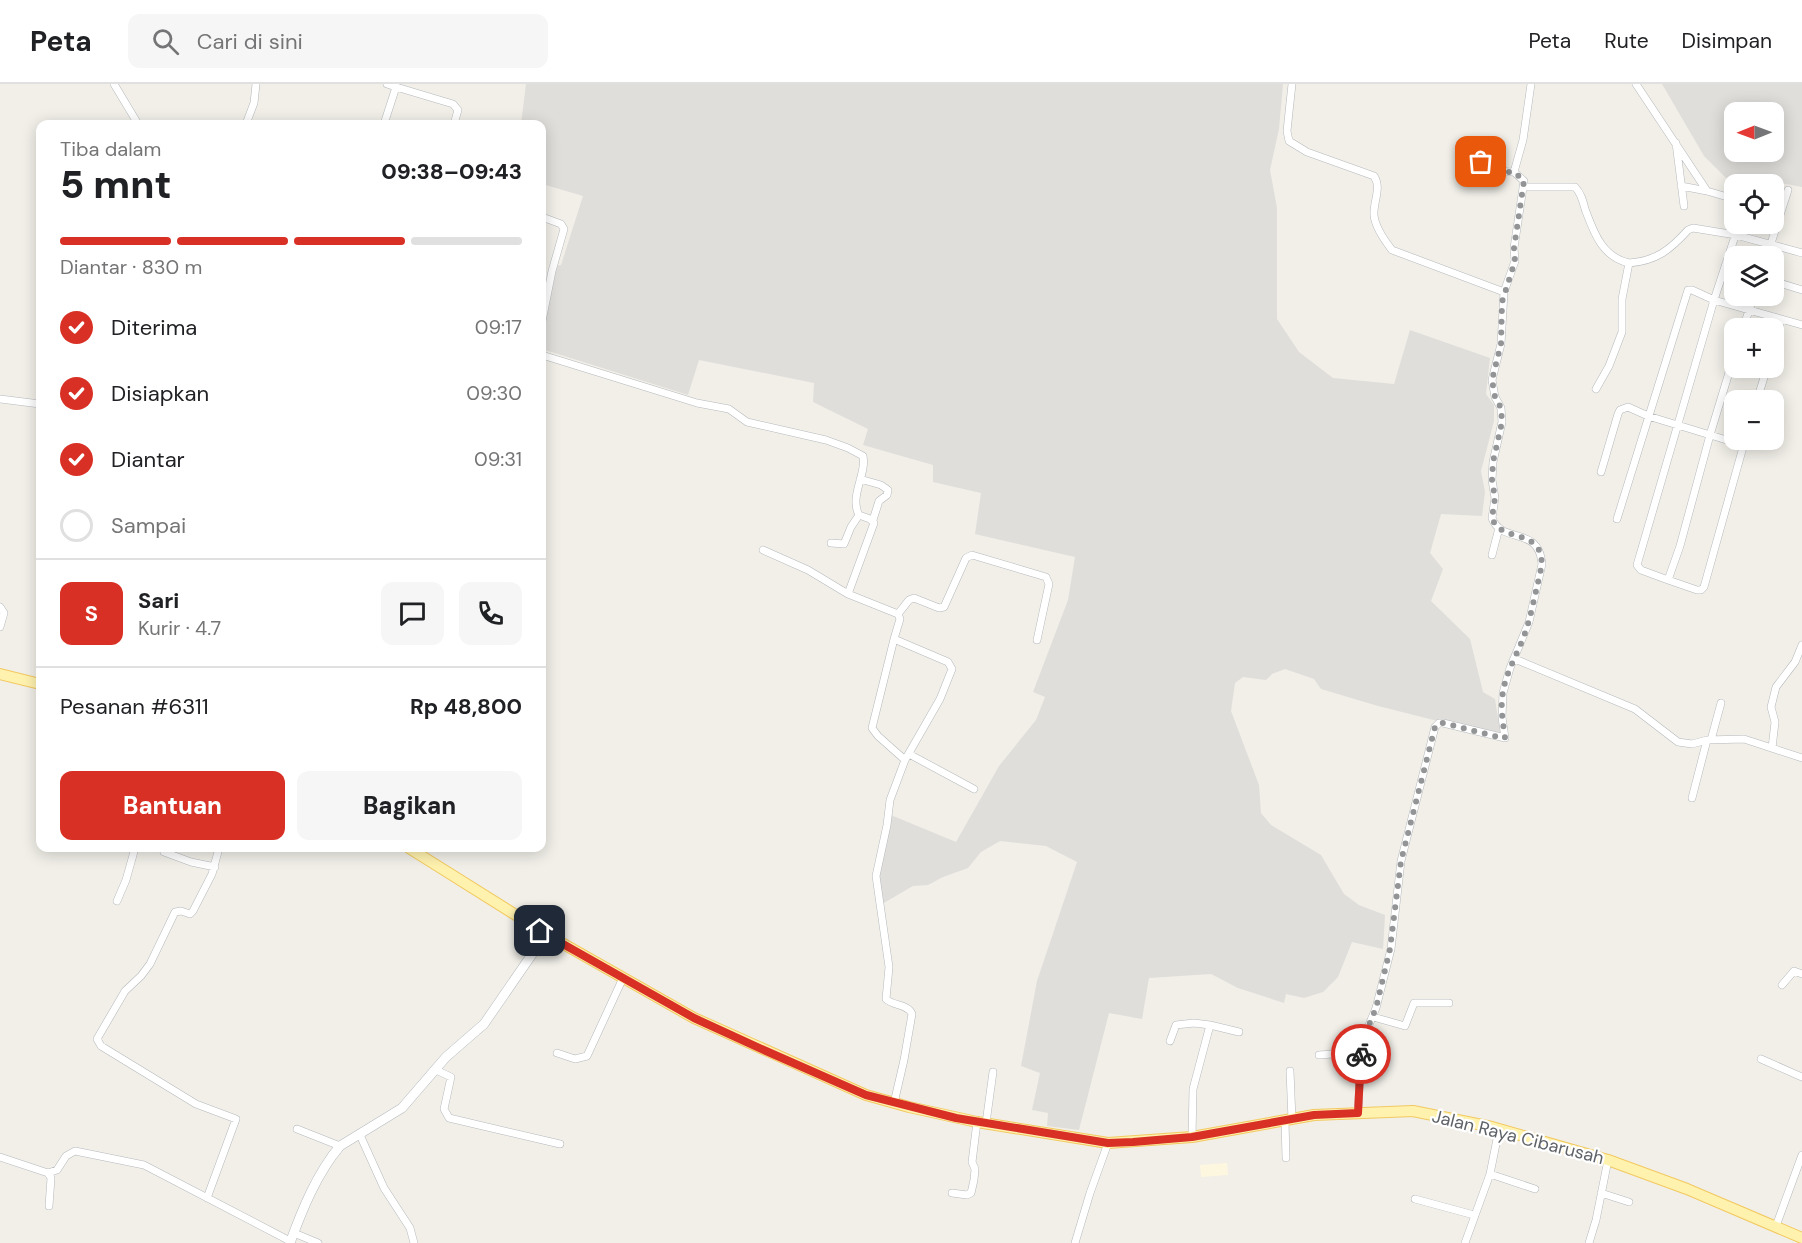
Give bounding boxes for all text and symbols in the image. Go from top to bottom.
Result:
search box [128,14,548,68]
text: Peta [30,23,92,60]
icon: search [149,25,182,58]
text: Cari di sini [197,27,303,56]
text: Peta [1528,27,1571,55]
text: Rute [1604,27,1649,55]
text: Disimpan [1682,27,1772,55]
north arrow [1724,102,1784,162]
map controls [1724,102,1784,450]
text: Tiba dalam [60,136,161,162]
pin [1455,136,1506,187]
icon: bag [1464,145,1497,178]
text: 09:38–09:43 [381,157,522,186]
text: 5 mnt [60,159,172,210]
button: locate [1724,174,1784,234]
button: layers [1724,246,1784,306]
text: Diantar · 830 m [60,254,202,280]
icon: check [60,311,93,344]
text: Diterima [111,313,197,342]
text: 09:17 [475,314,522,340]
button: + [1724,318,1784,378]
icon: check [60,377,93,410]
text: Disiapkan [111,379,209,408]
text: 09:30 [466,380,522,406]
button: − [1724,390,1784,450]
icon: check [60,443,93,476]
text: Diantar [111,445,185,474]
text: 09:31 [474,446,522,472]
text: Sampai [111,511,186,540]
button: chat [381,582,444,645]
button: phone [459,582,522,645]
text: Sari [138,586,179,615]
text: S [85,599,98,628]
text: Kurir · 4.7 [138,615,221,641]
text: Pesanan #6311 [60,692,209,721]
text: Rp 48,800 [410,692,522,721]
button: Bantuan [60,771,285,840]
button: Bagikan [297,771,522,840]
pin [514,905,565,956]
icon: home [523,914,556,947]
courier [1331,1024,1391,1084]
icon: bike [1345,1038,1378,1071]
street label: Jalan Raya Cibarusah [1430,1104,1606,1170]

